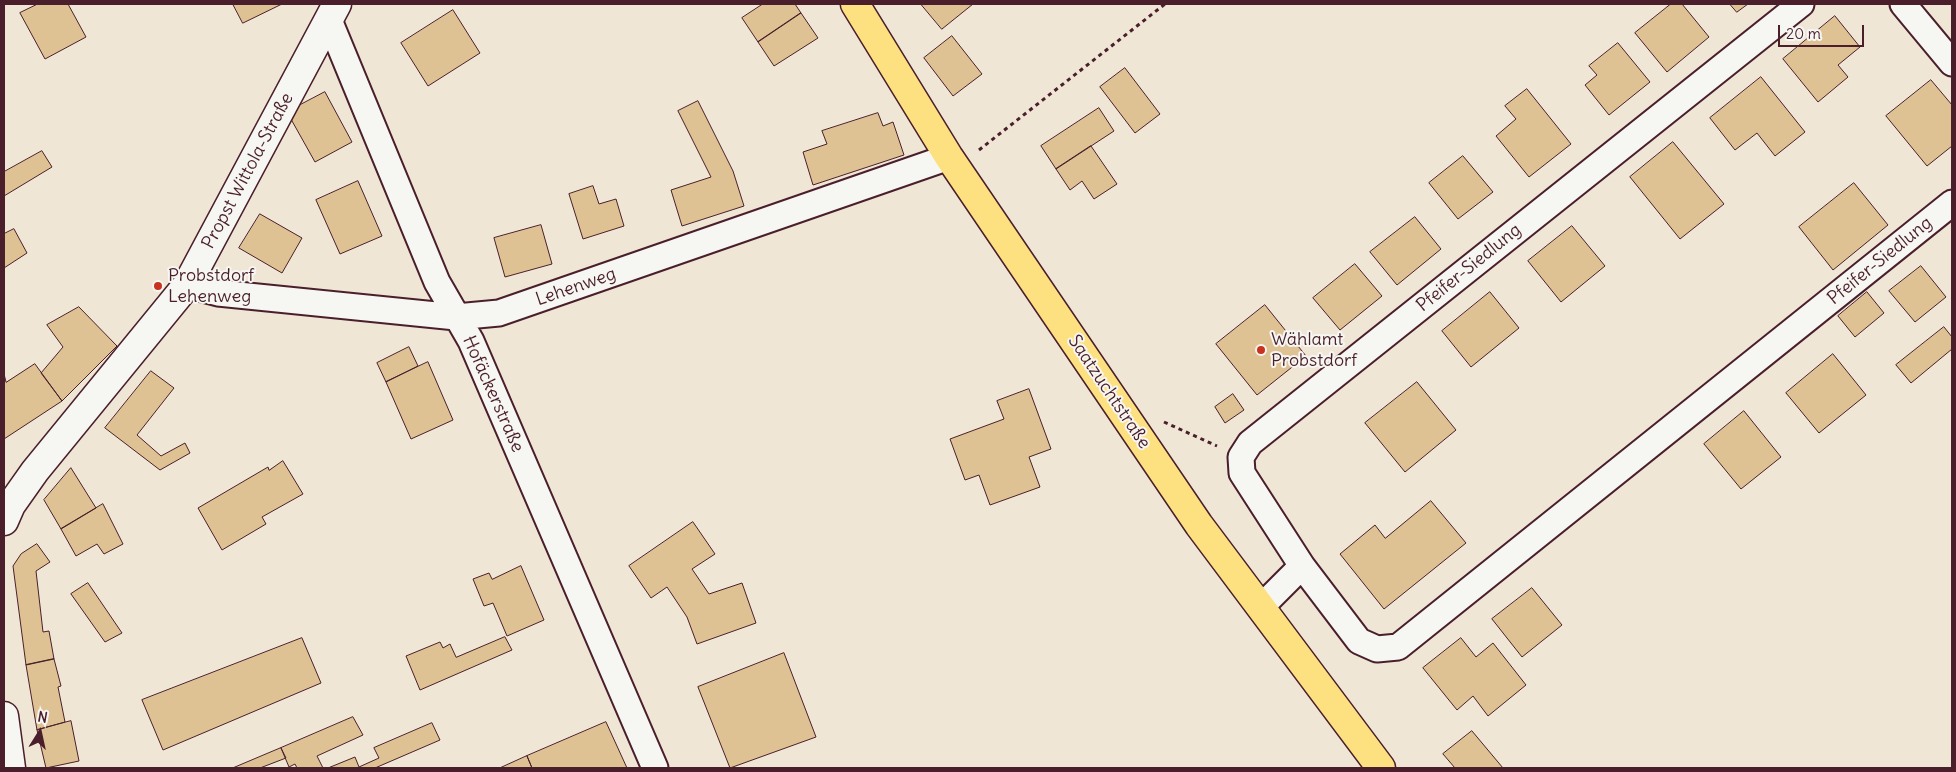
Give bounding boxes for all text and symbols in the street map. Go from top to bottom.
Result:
scale bar [1781,15,1867,47]
text: 20 m [1786,24,1821,43]
street label: Propst Wittola-Straße [198,89,298,253]
street label: Pfeifer-Siedlung [1823,212,1937,310]
street label: Pfeifer-Siedlung [1412,219,1526,317]
street label: Lehenweg [533,263,619,311]
place label: Probstdorf Lehenweg [168,265,254,308]
marker: Probstdorf Lehenweg [152,280,164,292]
place label: Wählamt Probstdorf [1271,329,1357,372]
street label: Saatzuchtstraße [1063,331,1155,453]
street label: Hofäckerstraße [458,332,528,456]
marker: Wählamt Probstdorf [1255,344,1267,356]
north arrow [15,707,65,757]
text: N [36,708,49,727]

